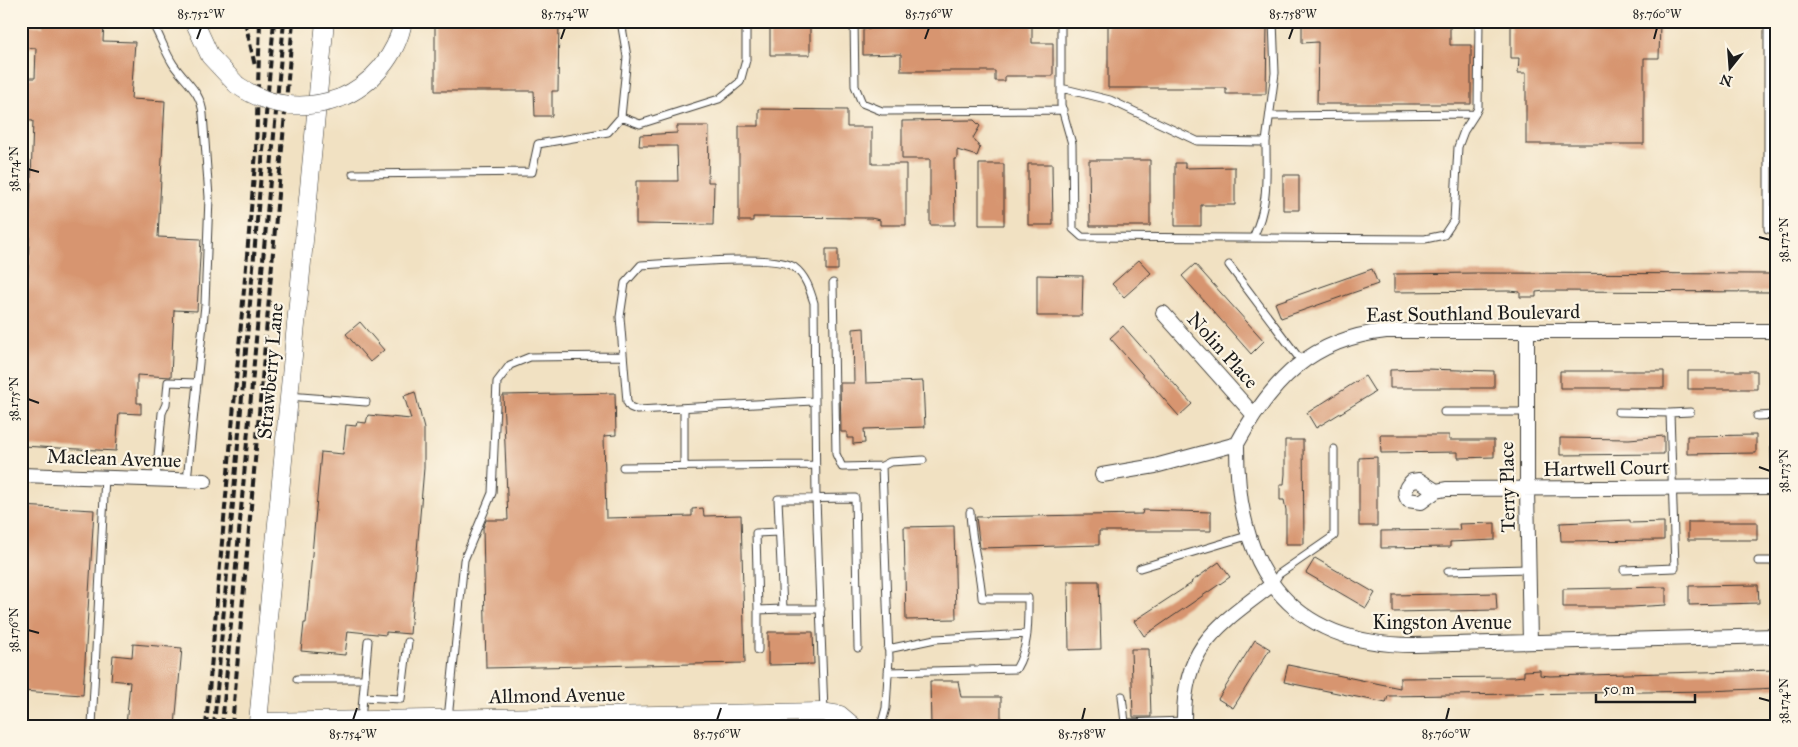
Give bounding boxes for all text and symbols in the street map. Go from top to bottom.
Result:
text: 85.752°W [177,7,225,21]
text: 85.754°W [541,7,589,21]
text: 85.756°W [905,7,953,21]
text: 85.758°W [1269,7,1317,21]
text: 85.760°W [1633,7,1682,21]
north arrow [1706,42,1756,92]
text: N [1718,70,1735,90]
text: 38.174°N [7,146,21,192]
text: 38.172°N [1777,217,1791,263]
street label: East Southland Boulevard [1366,299,1580,327]
street label: Strawberry Lane [252,302,288,440]
street label: Nolin Place [1182,307,1264,393]
text: 38.175°N [7,377,21,421]
street label: Terry Place [1494,441,1520,533]
street label: Maclean Avenue [46,444,182,472]
text: 38.173°N [1777,449,1791,493]
street label: Hartwell Court [1543,455,1669,481]
text: 38.176°N [7,607,21,653]
street label: Kingston Avenue [1372,610,1512,635]
scale bar [1596,672,1694,704]
text: 38.174°N [1777,678,1791,724]
text: 50 m [1603,680,1635,698]
street label: Allmond Avenue [488,682,625,708]
text: 85.754°W [329,727,377,741]
text: 85.756°W [693,727,741,741]
text: 85.758°W [1058,727,1106,741]
text: 85.760°W [1422,727,1471,741]

